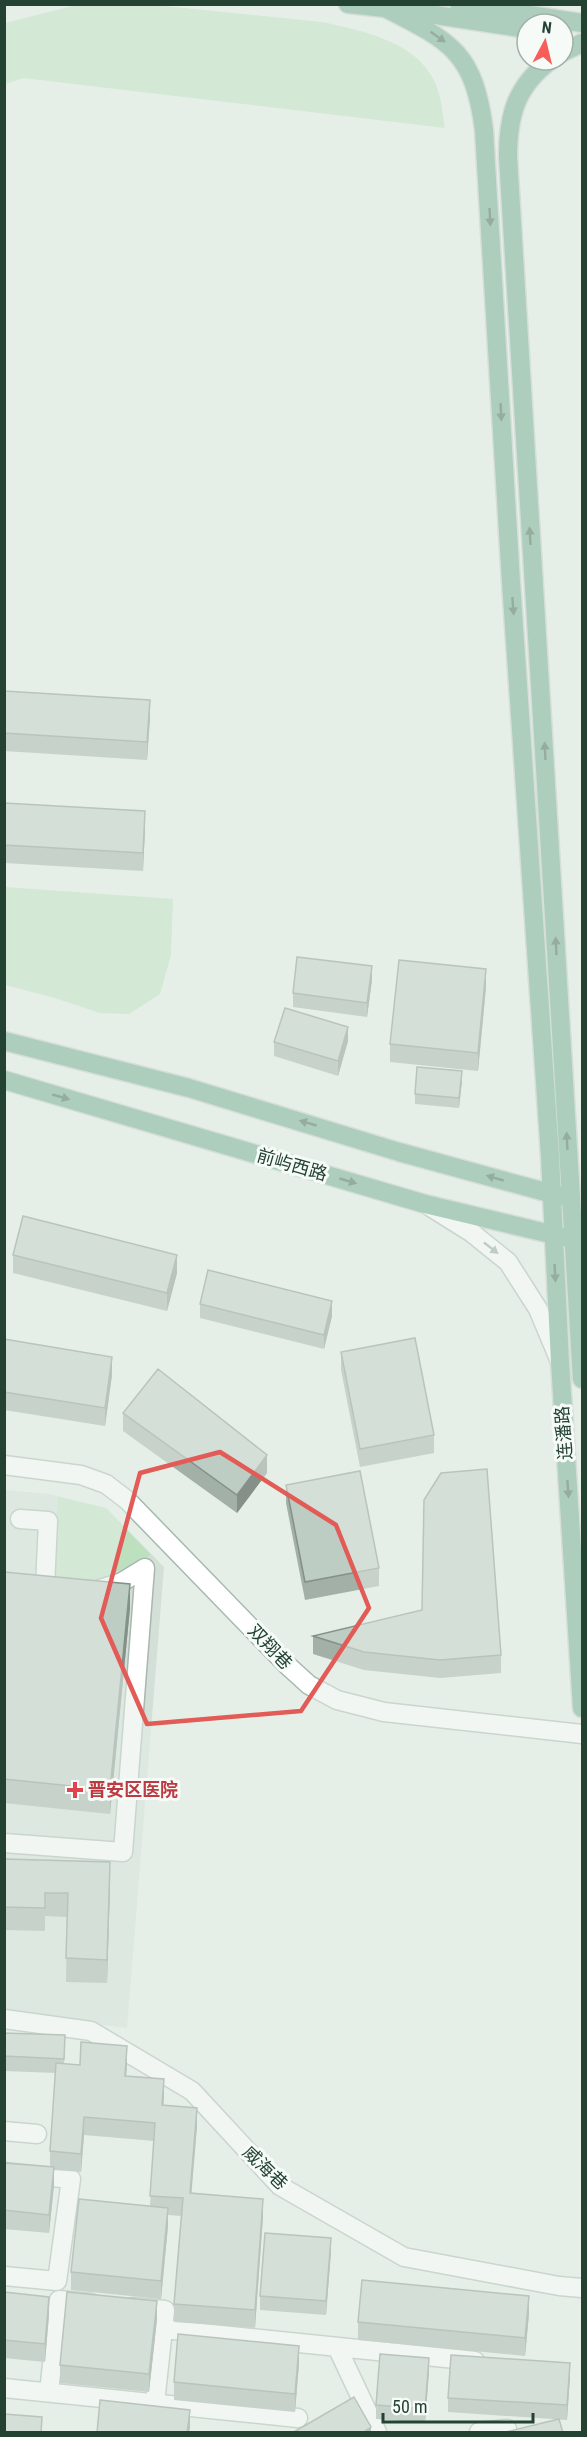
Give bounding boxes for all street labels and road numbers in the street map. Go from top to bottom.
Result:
street label: 前屿西路 [255,1145,330,1185]
street label: 连潘路 [551,1405,576,1461]
street label: 双翔巷 [244,1620,297,1673]
street label: 威海巷 [239,2141,292,2194]

